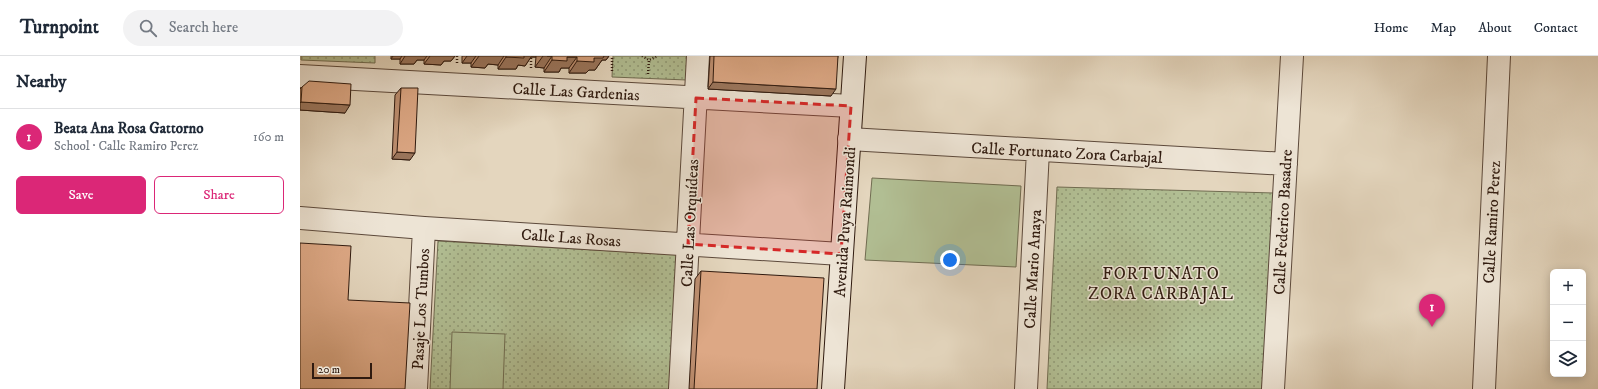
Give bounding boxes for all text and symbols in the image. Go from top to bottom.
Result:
search box [123,10,403,46]
text: Turnpoint [20,16,99,39]
icon: search [137,17,159,39]
text: Search here [169,18,238,37]
text: Home [1374,19,1408,37]
text: Map [1430,19,1456,37]
text: About [1478,19,1512,37]
text: Contact [1534,19,1578,37]
text: Nearby [16,71,66,93]
street label: Calle Las Gardenias [512,79,640,105]
text: Beata Ana Rosa Gattorno [54,119,204,138]
text: 1 [27,129,31,145]
text: 160 m [253,129,284,145]
text: School · Calle Ramiro Perez [54,138,198,154]
street label: Calle Fortunato Zora Carbajal [971,138,1163,168]
street label: Avenida Puya Raimondi [830,146,860,298]
street label: Calle Federico Basadre [1269,149,1297,295]
street label: Calle Las Orquídeas [677,159,703,287]
street label: Calle Ramiro Perez [1479,160,1505,284]
button: Save [16,176,146,214]
button: Share [154,176,284,214]
street label: Calle Mario Anaya [1020,209,1046,329]
street label: Calle Las Rosas [520,225,621,251]
street label: Pasaje Los Tumbos [408,248,434,370]
your location [940,250,960,270]
district label: FORTUNATO ZORA CARBAJAL [1088,263,1234,305]
map controls [1550,269,1586,377]
button: + [1550,269,1586,305]
pin: 1 [1419,294,1445,327]
button: − [1550,305,1586,341]
button: layers [1550,341,1586,377]
scale bar [312,361,372,380]
text: 20 m [318,363,340,377]

